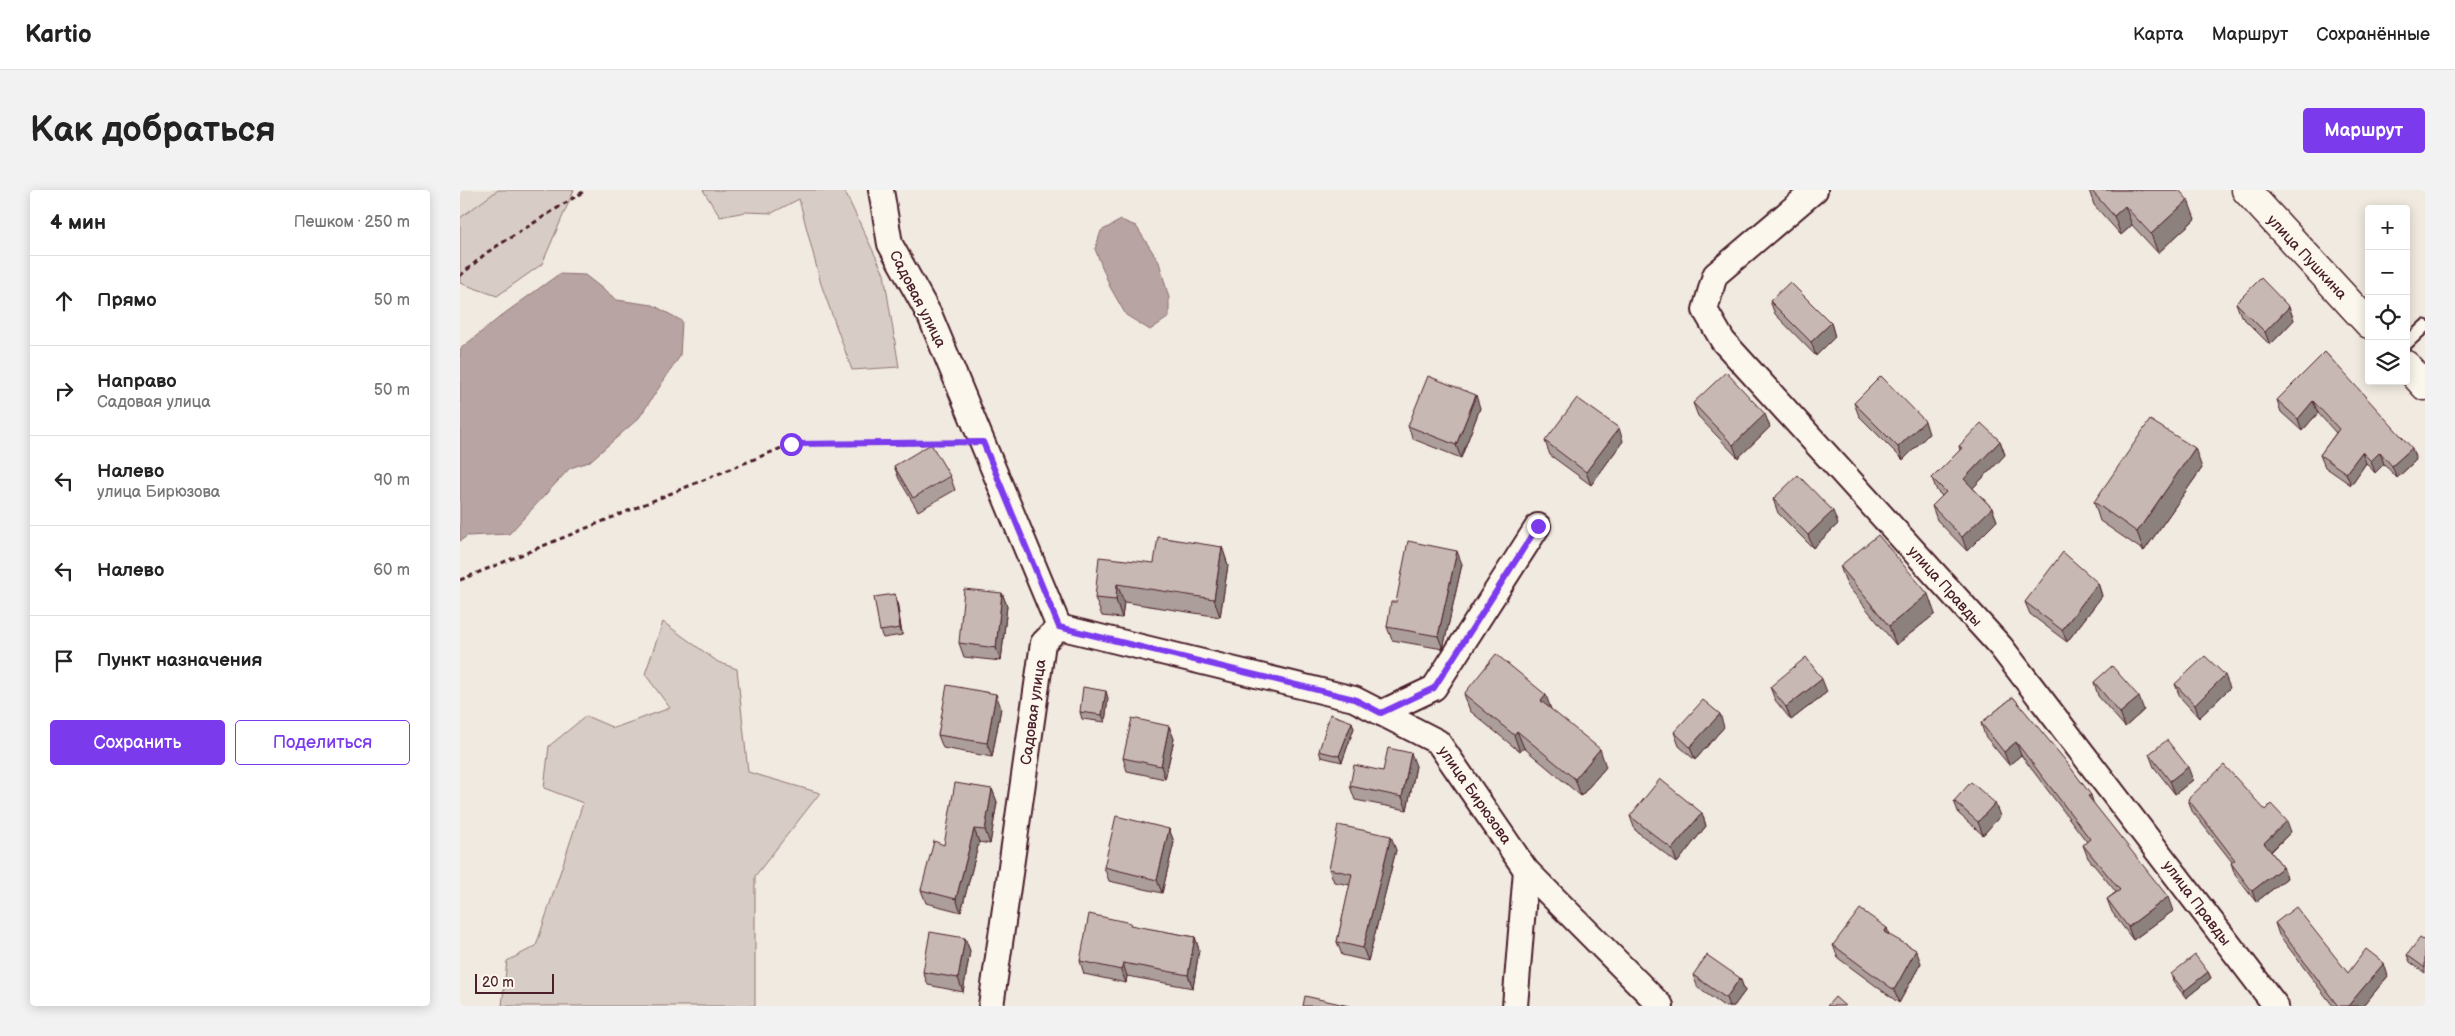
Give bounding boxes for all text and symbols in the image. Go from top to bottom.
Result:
text: Kartio [25,20,92,49]
text: Карта [2133,24,2184,45]
text: Маршрут [2212,24,2288,45]
text: Сохранённые [2316,24,2430,45]
button: Маршрут [2303,108,2425,153]
text: Как добраться [30,109,276,152]
map controls [2365,205,2410,385]
button: + [2365,205,2410,250]
text: 4 мин [50,210,106,235]
street label: улица Пушкина [2263,211,2351,304]
text: Пешком · 250 m [294,213,410,232]
street label: Садовая улица [885,247,950,351]
button: − [2365,250,2410,295]
icon: ahead [50,287,78,315]
text: Прямо [97,289,157,312]
text: 50 m [374,291,410,310]
button: locate [2365,295,2410,340]
button: layers [2365,340,2410,385]
text: Направо [97,370,177,393]
icon: right [50,377,78,405]
text: 50 m [374,381,410,400]
text: Садовая улица [97,393,211,412]
route start [780,433,803,456]
text: Налево [97,460,164,483]
icon: left [50,467,78,495]
text: 90 m [374,471,410,490]
text: улица Бирюзова [97,483,220,502]
route end [1527,515,1550,538]
street label: улица Правды [1903,542,1986,631]
icon: left [50,557,78,585]
text: Налево [97,559,164,582]
text: 60 m [373,561,410,580]
icon: arrive [50,647,78,675]
text: Пункт назначения [97,649,262,672]
street label: Садовая улица [1017,658,1050,766]
button: Сохранить [50,720,225,765]
button: Поделиться [235,720,410,765]
street label: улица Бирюзова [1434,743,1516,848]
street label: улица Правды [2158,857,2235,950]
scale bar [475,971,554,994]
text: 20 m [482,974,514,991]

